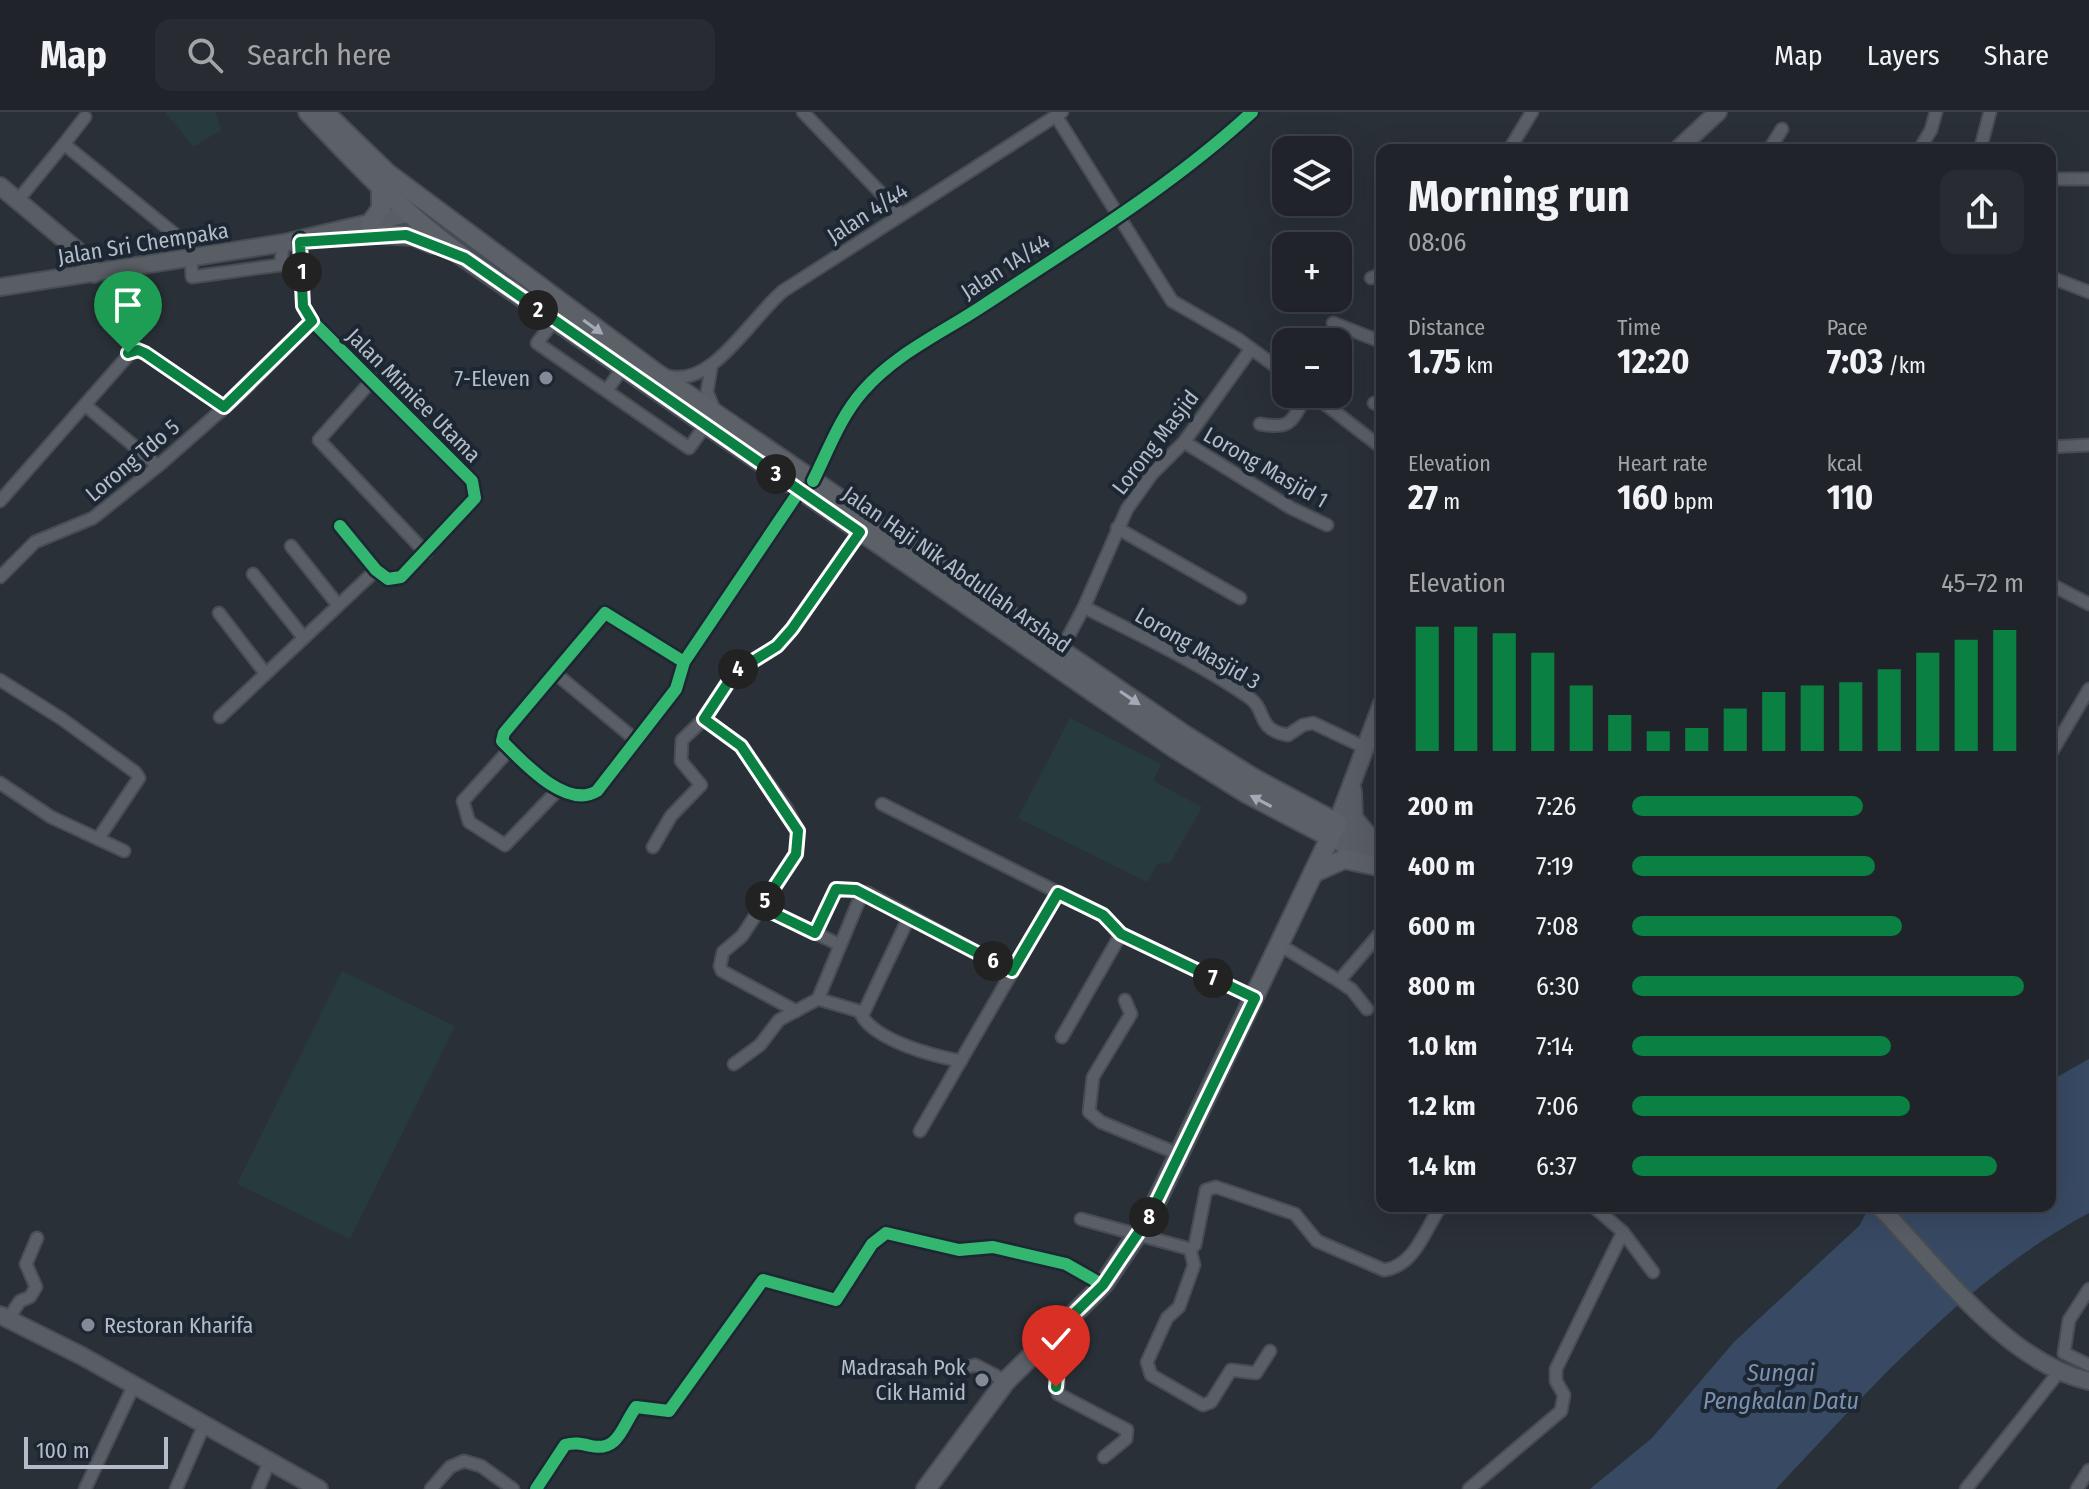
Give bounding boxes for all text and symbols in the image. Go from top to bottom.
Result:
search box [155,19,715,91]
text: Map [40,32,107,78]
icon: search [183,33,227,77]
text: Search here [247,37,391,73]
text: Map [1774,39,1823,72]
text: Layers [1867,39,1940,72]
text: Share [1984,39,2049,72]
map controls [1272,136,1352,408]
button: layers [1272,136,1352,216]
text: Morning run [1408,170,1630,223]
button: share [1940,170,2024,254]
street label: Jalan 4/44 [822,177,913,249]
street label: Jalan Sri Chempaka [56,217,230,270]
text: 08:06 [1408,227,1467,258]
street label: Jalan 1A/44 [956,228,1055,305]
button: + [1272,232,1352,312]
pin: 1 [282,252,322,292]
text: 1 [297,258,307,285]
pin [94,271,162,353]
icon: arrive [106,283,150,327]
pin: 2 [518,290,558,330]
text: 2 [533,296,543,323]
text: Distance [1408,314,1485,341]
text: Time [1617,314,1661,341]
text: Pace [1827,314,1868,341]
one-way arrow [583,319,604,334]
street label: Jalan Mimiee Utama [341,323,486,468]
button: − [1272,328,1352,408]
text: 1.75 [1408,341,1461,382]
text: 12:20 [1617,341,1690,382]
text: 7:03 [1827,341,1883,382]
text: km [1461,352,1493,379]
text: /km [1883,352,1926,379]
place label: 7-Eleven [454,365,530,392]
marker: 7-Eleven [537,369,555,387]
street label: Lorong Masjid [1106,385,1205,500]
street label: Lorong Tdo 5 [80,413,185,507]
street label: Lorong Masjid 1 [1199,421,1333,514]
text: Elevation [1408,450,1491,477]
text: Heart rate [1617,450,1708,477]
text: kcal [1827,450,1862,477]
pin: 3 [756,454,796,494]
text: 3 [771,460,781,487]
text: 27 [1408,477,1438,518]
text: 160 [1617,477,1668,518]
text: 110 [1827,477,1873,518]
street label: Jalan Haji Nik Abdullah Arshad [837,480,1076,659]
text: m [1438,488,1460,515]
text: bpm [1668,488,1714,515]
text: Elevation [1408,568,1506,599]
text: 45–72 m [1941,568,2024,599]
street label: Lorong Masjid 3 [1130,602,1265,695]
pin: 4 [718,649,758,689]
text: 4 [732,655,744,682]
one-way arrow [1119,690,1140,705]
text: 200 m [1408,791,1474,822]
text: 7:26 [1536,791,1576,822]
one-way arrow [1250,794,1272,808]
text: 400 m [1408,851,1475,882]
text: 7:19 [1536,851,1574,882]
pin: 5 [745,881,785,921]
text: 5 [760,887,770,914]
text: 600 m [1408,911,1475,942]
text: 7:08 [1536,911,1579,942]
pin: 6 [973,941,1013,981]
text: 6 [987,947,999,974]
pin: 7 [1193,958,1233,998]
text: 7 [1208,964,1218,991]
text: 800 m [1408,971,1475,1002]
text: 6:30 [1536,971,1580,1002]
text: 1.0 km [1408,1031,1477,1062]
text: 7:14 [1536,1031,1574,1062]
text: 1.2 km [1408,1091,1475,1122]
text: 7:06 [1536,1091,1578,1122]
text: 1.4 km [1408,1151,1476,1182]
text: 6:37 [1536,1151,1577,1182]
pin: 8 [1129,1197,1169,1237]
text: 8 [1143,1203,1155,1230]
pin [1022,1305,1090,1387]
place label: Restoran Kharifa [104,1312,253,1339]
marker: Restoran Kharifa [79,1316,97,1334]
icon: check [1034,1317,1078,1361]
place label: Madrasah Pok Cik Hamid [841,1354,967,1406]
water label: Sungai Pengkalan Datu [1703,1359,1859,1415]
marker: Madrasah Pok Cik Hamid [973,1371,991,1389]
scale bar [24,1433,168,1469]
text: 100 m [36,1437,90,1464]

